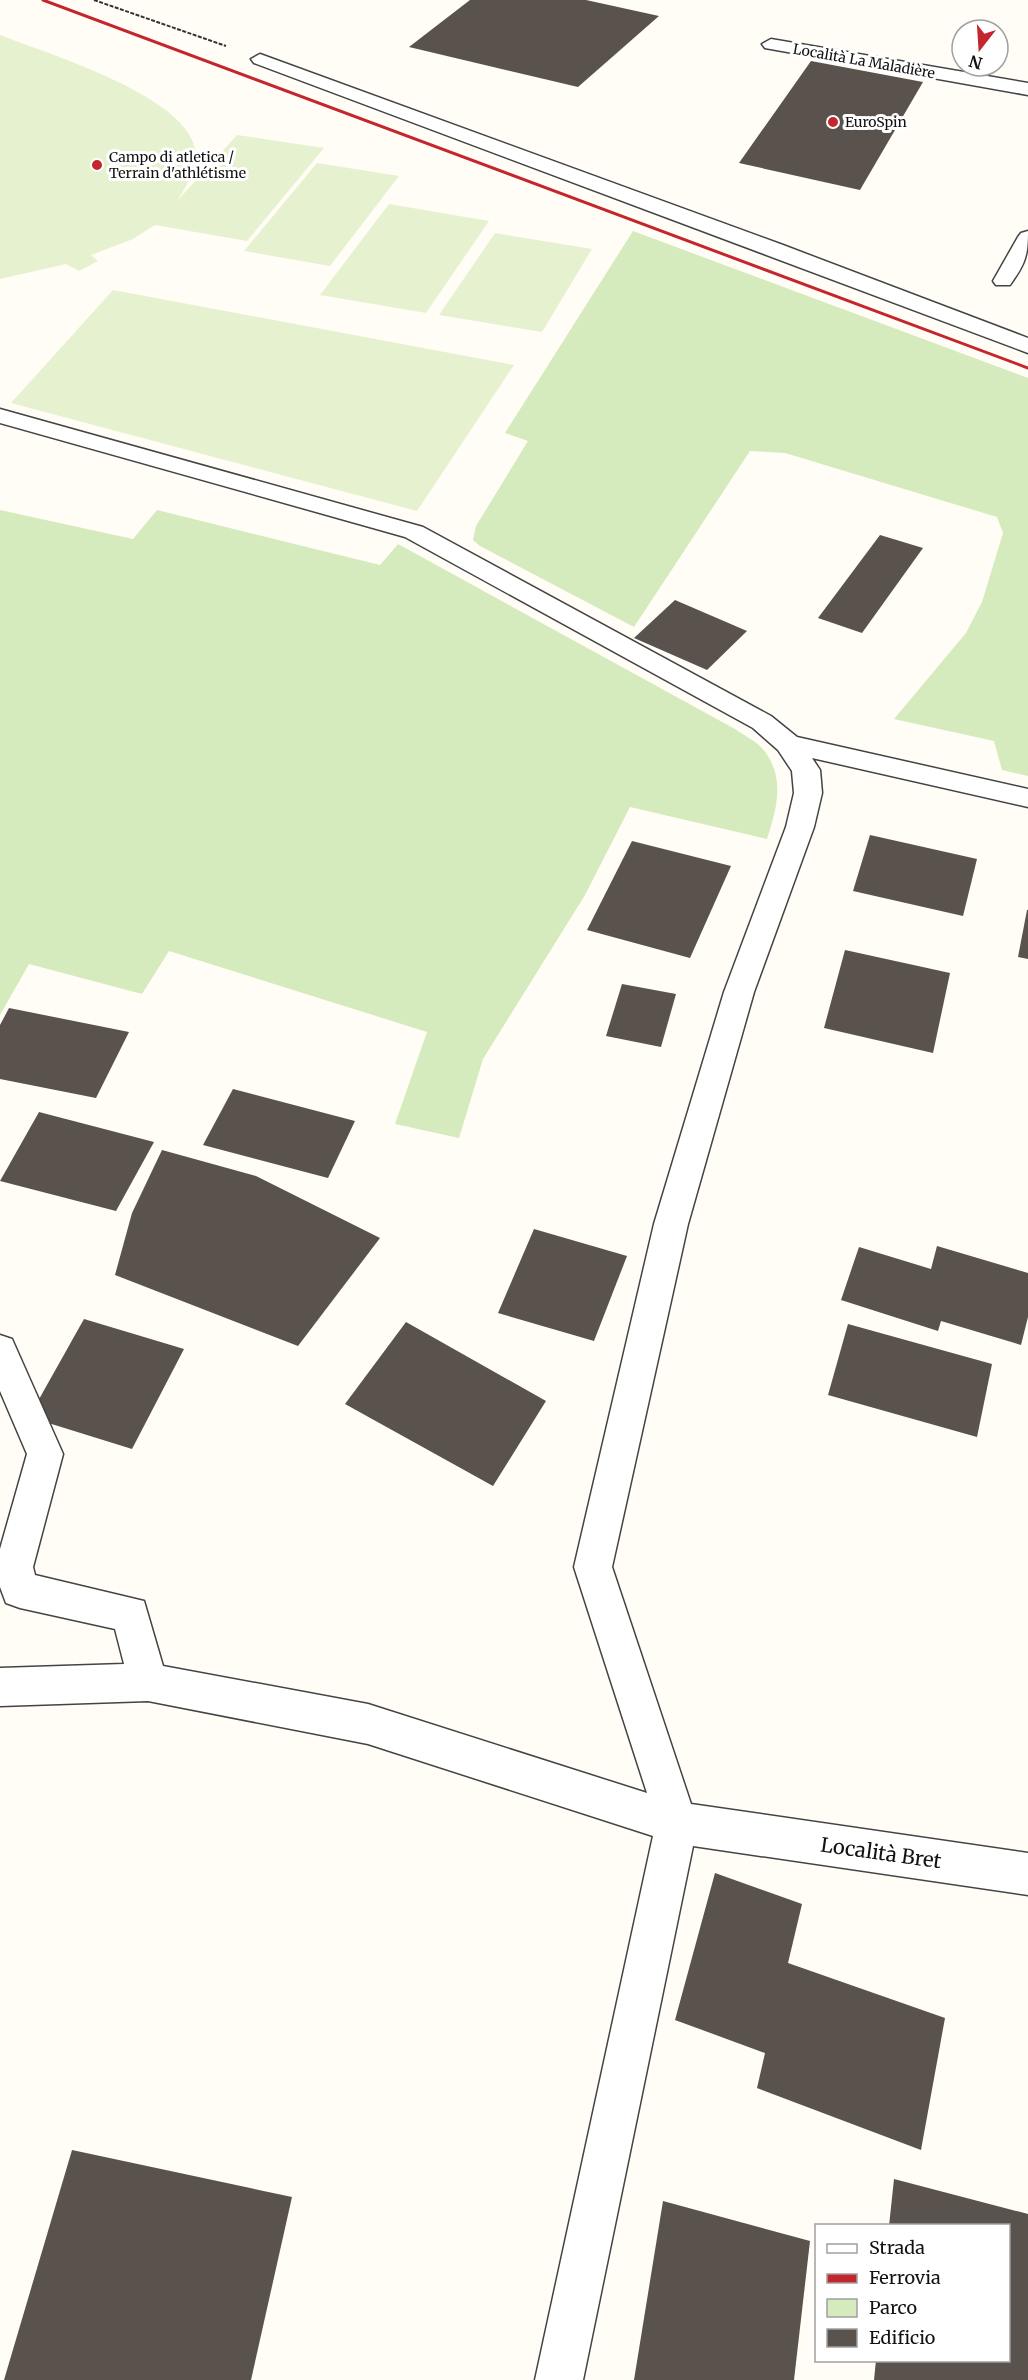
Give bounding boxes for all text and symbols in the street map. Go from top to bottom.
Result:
north arrow [950,18,1010,78]
street label: Località La Maladière [792,40,936,82]
text: N [966,51,985,74]
place label: EuroSpin [845,113,907,131]
marker: EuroSpin [826,115,840,129]
place label: Campo di atletica / Terrain d'athlétisme [109,148,246,182]
marker: Campo di atletica / Terrain d'athlétisme [90,158,104,172]
street label: Località Bret [819,1832,943,1873]
legend [815,2224,1010,2362]
text: Strada [869,2236,925,2259]
text: Ferrovia [869,2266,941,2289]
text: Parco [869,2296,917,2319]
text: Edificio [869,2326,935,2349]

